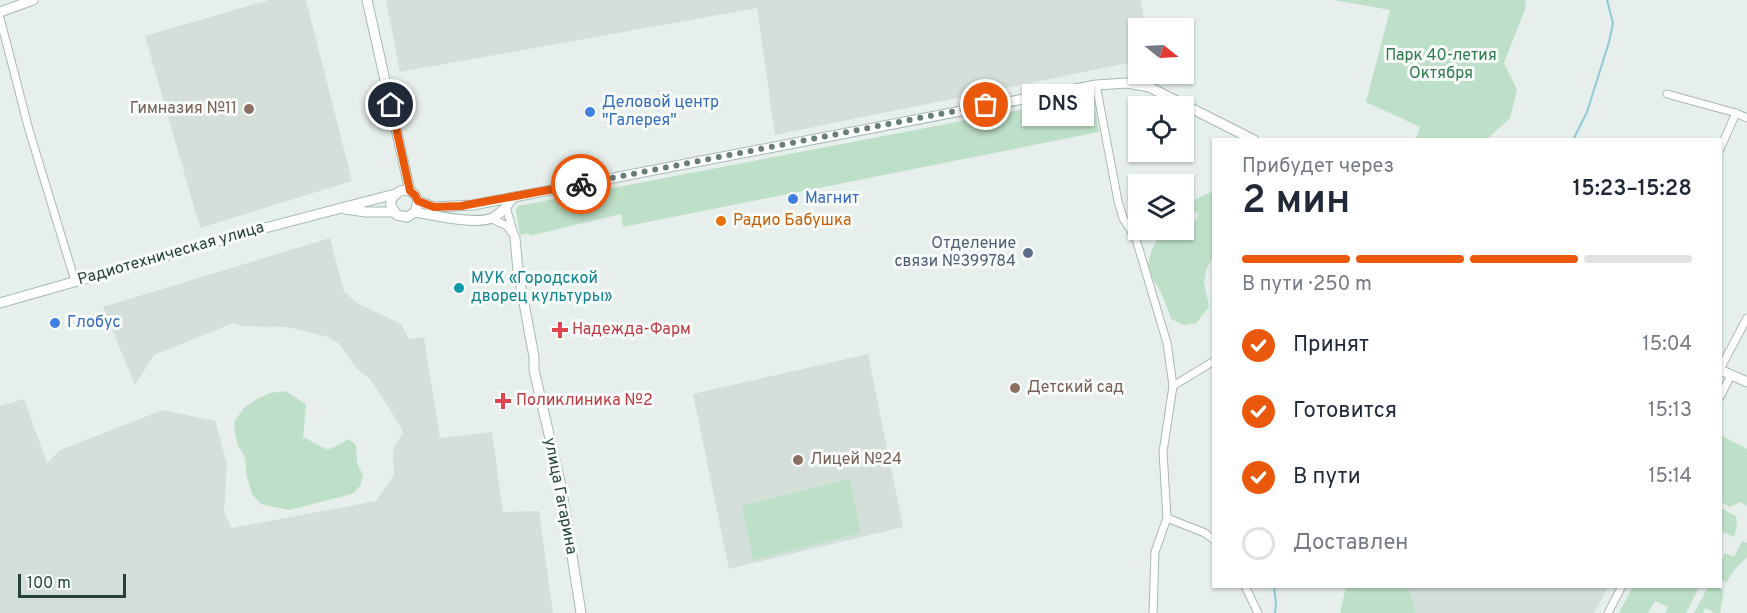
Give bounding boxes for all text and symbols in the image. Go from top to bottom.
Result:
north arrow [1128,18,1194,84]
map controls [1128,18,1194,240]
park label: Парк 40-летия Октября [1385,46,1497,84]
pin [365,79,416,130]
pin [960,79,1011,130]
callout: DNS [1022,84,1094,126]
icon: home [374,88,407,121]
icon: bag [969,88,1002,121]
text: DNS [1038,92,1078,118]
place label: Деловой центр "Галерея" [602,93,719,131]
button: locate [1128,96,1194,162]
place label: Гимназия №11 [130,99,237,119]
marker: Гимназия №11 [242,102,256,116]
marker: Деловой центр "Галерея" [583,105,597,119]
courier [551,154,611,214]
text: Прибудет через [1242,154,1394,180]
icon: bike [565,168,598,201]
button: layers [1128,174,1194,240]
text: 15:23–15:28 [1573,176,1692,203]
text: 2 мин [1242,178,1350,227]
place label: Магнит [805,189,859,209]
marker: Магнит [786,192,800,206]
place label: Радио Бабушка [733,211,851,231]
marker: Радио Бабушка [714,214,728,228]
street label: Радиотехническая улица [75,218,267,290]
place label: Отделение связи №399784 [894,234,1016,272]
marker: Отделение связи №399784 [1021,246,1035,260]
place label: МУК «Городской дворец культуры» [471,269,613,307]
text: В пути · 250 m [1242,272,1372,298]
marker: МУК «Городской дворец культуры» [452,281,466,295]
place label: Глобус [67,313,120,333]
marker: Глобус [48,316,62,330]
place label: Надежда-Фарм [572,320,691,340]
marker: Надежда-Фарм [553,323,567,337]
icon: check [1242,329,1275,362]
text: Принят [1293,332,1369,359]
text: 15:04 [1642,332,1692,358]
place label: Детский сад [1027,378,1124,398]
marker: Детский сад [1008,381,1022,395]
place label: Поликлиника №2 [516,391,653,411]
marker: Поликлиника №2 [494,392,512,410]
icon: check [1242,395,1275,428]
text: Готовится [1293,398,1397,425]
text: 15:13 [1648,398,1692,424]
street label: улица Гагарина [539,436,581,556]
place label: Лицей №24 [810,450,902,470]
marker: Лицей №24 [791,453,805,467]
icon: check [1242,461,1275,494]
text: В пути [1293,464,1361,491]
text: 15:14 [1648,464,1692,490]
text: Доставлен [1293,530,1408,557]
scale bar [18,571,126,598]
text: 100 m [27,574,71,594]

